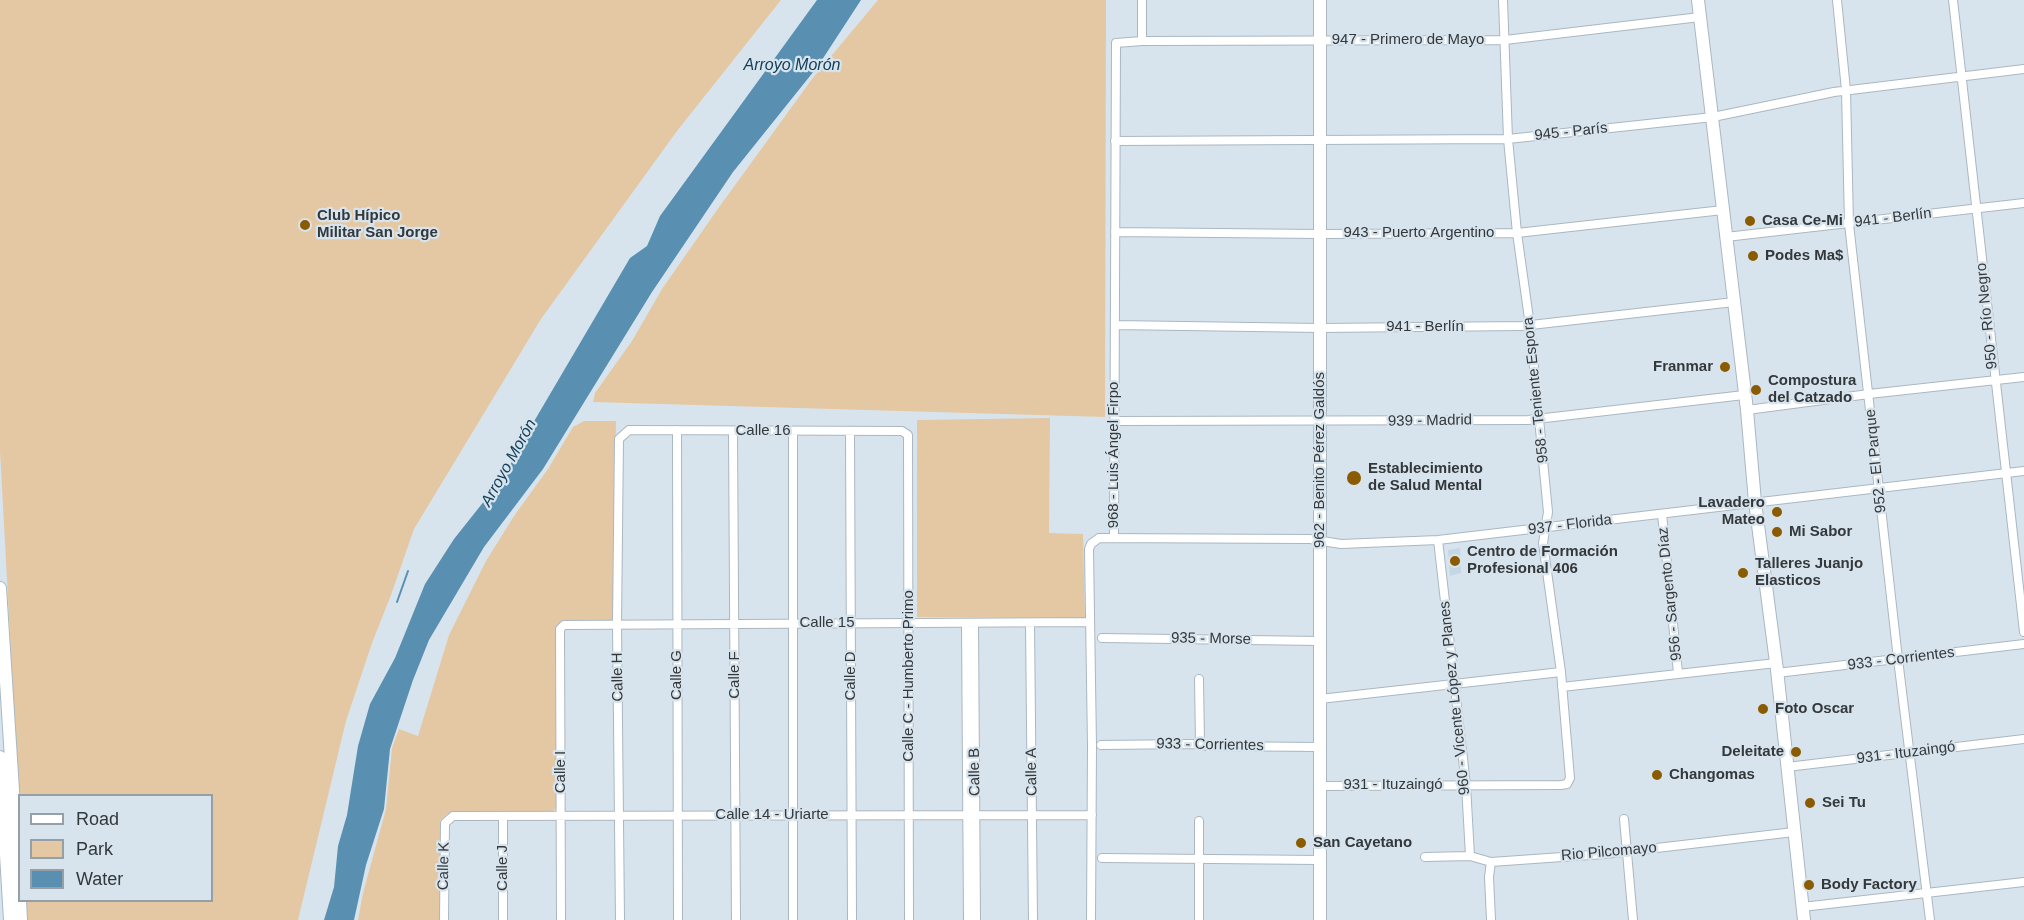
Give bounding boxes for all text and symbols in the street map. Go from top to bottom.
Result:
street label: 947 - Primero de Mayo [1332,31,1484,49]
water label: Arroyo Morón [744,56,840,76]
street label: 945 - París [1534,119,1608,145]
street label: 941 - Berlín [1853,204,1933,232]
place label: Club Hípico Militar San Jorge [317,207,438,242]
place label: Casa Ce-Mi [1762,212,1843,230]
marker: Casa Ce-Mi [1743,214,1757,228]
marker: Club Hípico Militar San Jorge [298,218,312,232]
street label: 943 - Puerto Argentino [1344,224,1494,242]
place label: Podes Ma$ [1765,247,1843,265]
marker: Podes Ma$ [1746,249,1760,263]
street label: 950 - Río Negro [1972,262,2002,370]
street label: 958 - Teniente Espora [1519,316,1553,464]
street label: 941 - Berlín [1386,318,1464,336]
place label: Franmar [1653,358,1713,376]
marker: Franmar [1718,360,1732,374]
street label: 962 - Benito Pérez Galdós [1311,372,1329,548]
place label: Compostura del Catzado [1768,372,1856,407]
street label: 968 - Luis Ángel Firpo [1105,382,1123,528]
marker: Compostura del Catzado [1749,383,1763,397]
street label: 952 - El Parque [1862,408,1890,514]
street label: 939 - Madrid [1388,411,1472,431]
water label: Arroyo Morón [477,416,541,510]
street label: Calle 16 [735,422,791,440]
place label: Establecimiento de Salud Mental [1368,460,1483,495]
marker: Establecimiento de Salud Mental [1345,469,1363,487]
place label: Lavadero Mateo [1698,494,1765,529]
marker: Lavadero Mateo [1770,505,1784,519]
street label: 937 - Florida [1527,511,1613,539]
place label: Mi Sabor [1789,523,1852,541]
marker: Mi Sabor [1770,525,1784,539]
street label: 956 - Sargento Díaz [1654,526,1686,662]
place label: Centro de Formación Profesional 406 [1467,543,1618,578]
marker: Centro de Formación Profesional 406 [1448,554,1462,568]
place label: Talleres Juanjo Elasticos [1755,555,1863,590]
marker: Talleres Juanjo Elasticos [1736,566,1750,580]
street label: Calle C - Humberto Primo [900,590,918,762]
street label: 960 - Vicente López y Planes [1436,600,1474,796]
street label: Calle 15 [799,614,855,632]
street label: 935 - Morse [1171,629,1251,649]
street label: 933 - Corrientes [1847,644,1955,674]
street label: Calle G [668,650,686,700]
street label: Calle F [726,651,744,699]
street label: Calle D [842,651,860,701]
street label: Calle H [609,652,627,702]
place label: Foto Oscar [1775,700,1854,718]
marker: Foto Oscar [1756,702,1770,716]
street label: 933 - Corrientes [1156,735,1264,755]
street label: 931 - Ituzaingó [1856,738,1956,768]
place label: Deleitate [1721,743,1784,761]
marker: Deleitate [1789,745,1803,759]
street label: Calle B [966,748,984,796]
street label: Calle A [1023,748,1041,796]
street label: Calle I [552,751,570,793]
place label: Changomas [1669,766,1755,784]
marker: Changomas [1650,768,1664,782]
street label: 931 - Ituzaingó [1343,776,1443,794]
legend [18,794,213,902]
place label: Sei Tu [1822,794,1866,812]
marker: Sei Tu [1803,796,1817,810]
street label: Calle 14 - Uriarte [715,806,829,824]
text: Road [76,809,119,829]
place label: San Cayetano [1313,834,1412,852]
marker: San Cayetano [1294,836,1308,850]
text: Park [76,839,113,859]
street label: Rio Pilcomayo [1560,839,1658,865]
street label: Calle K [435,842,453,890]
street label: Calle J [494,845,512,891]
text: Water [76,869,123,889]
place label: Body Factory [1821,876,1917,894]
marker: Body Factory [1802,878,1816,892]

